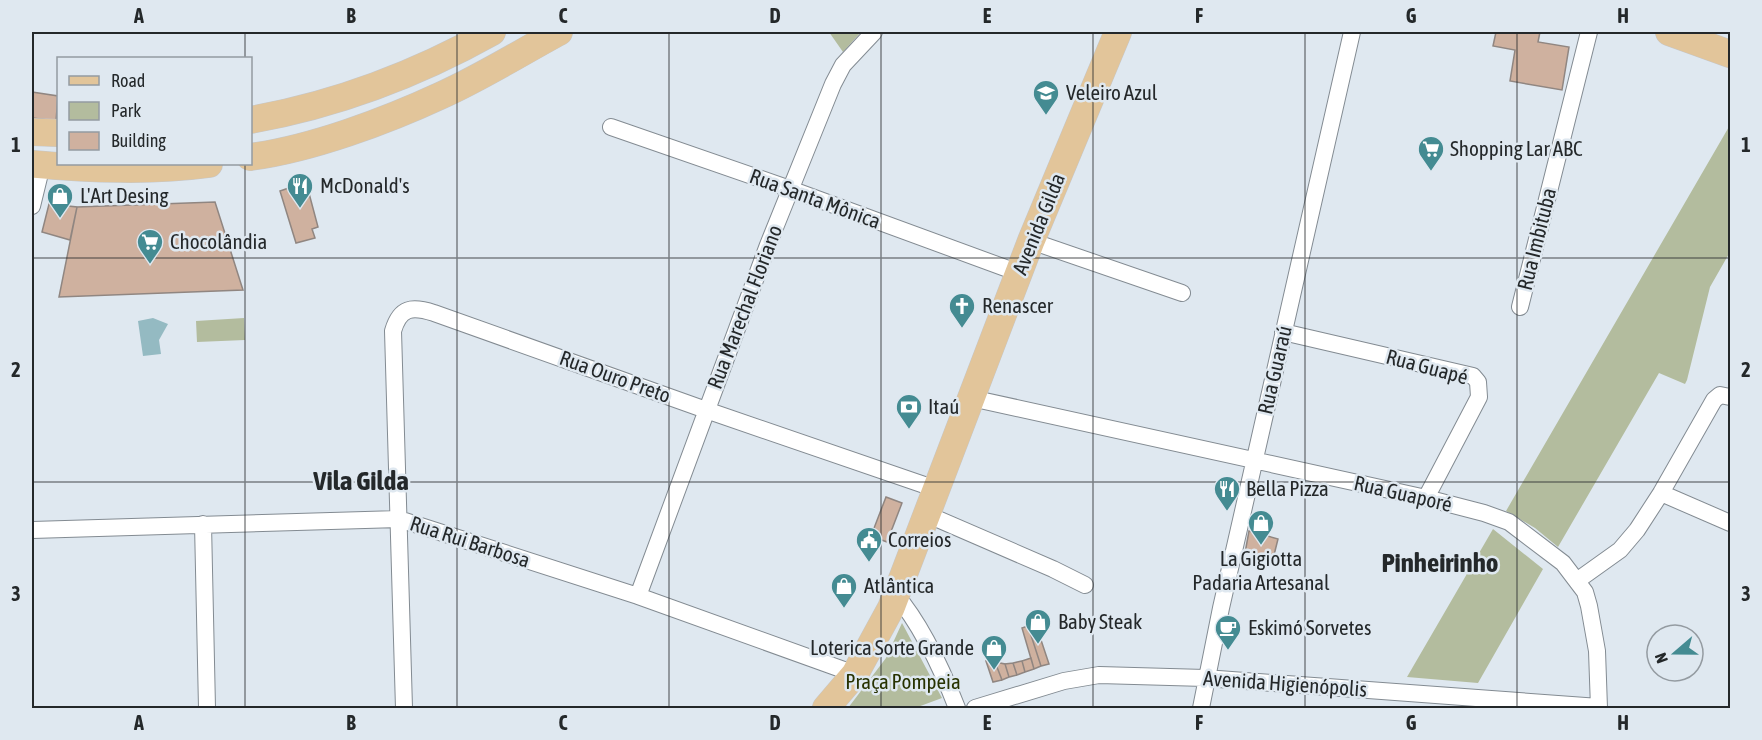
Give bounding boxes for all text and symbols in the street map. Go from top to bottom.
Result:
text: A [133,4,144,27]
text: B [346,4,356,27]
text: C [559,4,568,27]
text: D [769,4,781,27]
text: E [983,4,992,27]
text: F [1195,4,1203,27]
text: G [1406,4,1417,27]
text: H [1617,4,1629,27]
legend [57,57,252,165]
text: Road [111,70,145,91]
school or university icon: Veleiro Azul [1031,78,1061,116]
place label: Veleiro Azul [1066,80,1158,104]
text: Park [111,100,141,121]
text: Building [111,130,166,151]
text: 1 [11,133,21,156]
text: 1 [1741,133,1751,156]
supermarket icon: Shopping Lar ABC [1416,134,1446,172]
place label: Shopping Lar ABC [1450,136,1583,160]
street label: Rua Santa Mônica [747,163,884,233]
street label: Avenida Gilda [1007,170,1069,278]
restaurant icon: McDonald's [285,171,315,209]
place label: McDonald's [320,173,410,197]
shop icon: L'Art Desing [45,181,75,219]
place label: L'Art Desing [80,183,168,207]
street label: Rua Imbituba [1512,185,1560,292]
street label: Rua Marechal Floriano [702,221,786,392]
supermarket icon: Chocolândia [135,227,165,265]
place label: Chocolândia [170,229,267,253]
church icon: Renascer [947,291,977,329]
place label: Renascer [982,293,1054,317]
street label: Rua Guaraú [1252,323,1296,416]
street label: Rua Guapé [1384,344,1471,388]
street label: Rua Ouro Preto [557,345,674,407]
text: 2 [11,358,21,381]
text: 2 [1741,358,1751,381]
bank icon: Itaú [894,392,924,430]
place label: Itaú [928,394,959,418]
district label: Vila Gilda [312,465,409,496]
street label: Rua Guaporé [1352,470,1455,516]
restaurant icon: Bella Pizza [1212,474,1242,512]
place label: Bella Pizza [1246,476,1329,500]
shop icon: La Gigiotta Padaria Artesanal [1246,508,1276,546]
street label: Rua Rui Barbosa [407,510,533,572]
public building icon: Correios [854,525,884,563]
place label: Correios [888,527,951,551]
place label: La Gigiotta Padaria Artesanal [1192,546,1330,594]
district label: Pinheirinho [1382,547,1498,578]
shop icon: Atlântica [829,571,859,609]
place label: Atlântica [864,573,934,597]
text: 3 [11,582,21,605]
text: 3 [1741,582,1751,605]
shop icon: Baby Steak [1023,607,1053,645]
place label: Baby Steak [1058,609,1142,633]
cafe icon: Eskimó Sorvetes [1213,613,1243,651]
place label: Eskimó Sorvetes [1248,615,1371,639]
north arrow [1645,623,1705,683]
shop icon: Loterica Sorte Grande [979,633,1009,671]
place label: Loterica Sorte Grande [810,635,974,659]
text: N [1651,651,1671,666]
street label: Avenida Higienópolis [1202,665,1368,701]
park label: Praça Pompeia [845,669,961,693]
text: A [133,711,144,734]
text: B [346,711,356,734]
text: C [559,711,568,734]
text: D [769,711,781,734]
text: E [983,711,992,734]
text: F [1195,711,1203,734]
text: G [1406,711,1417,734]
text: H [1617,711,1629,734]

